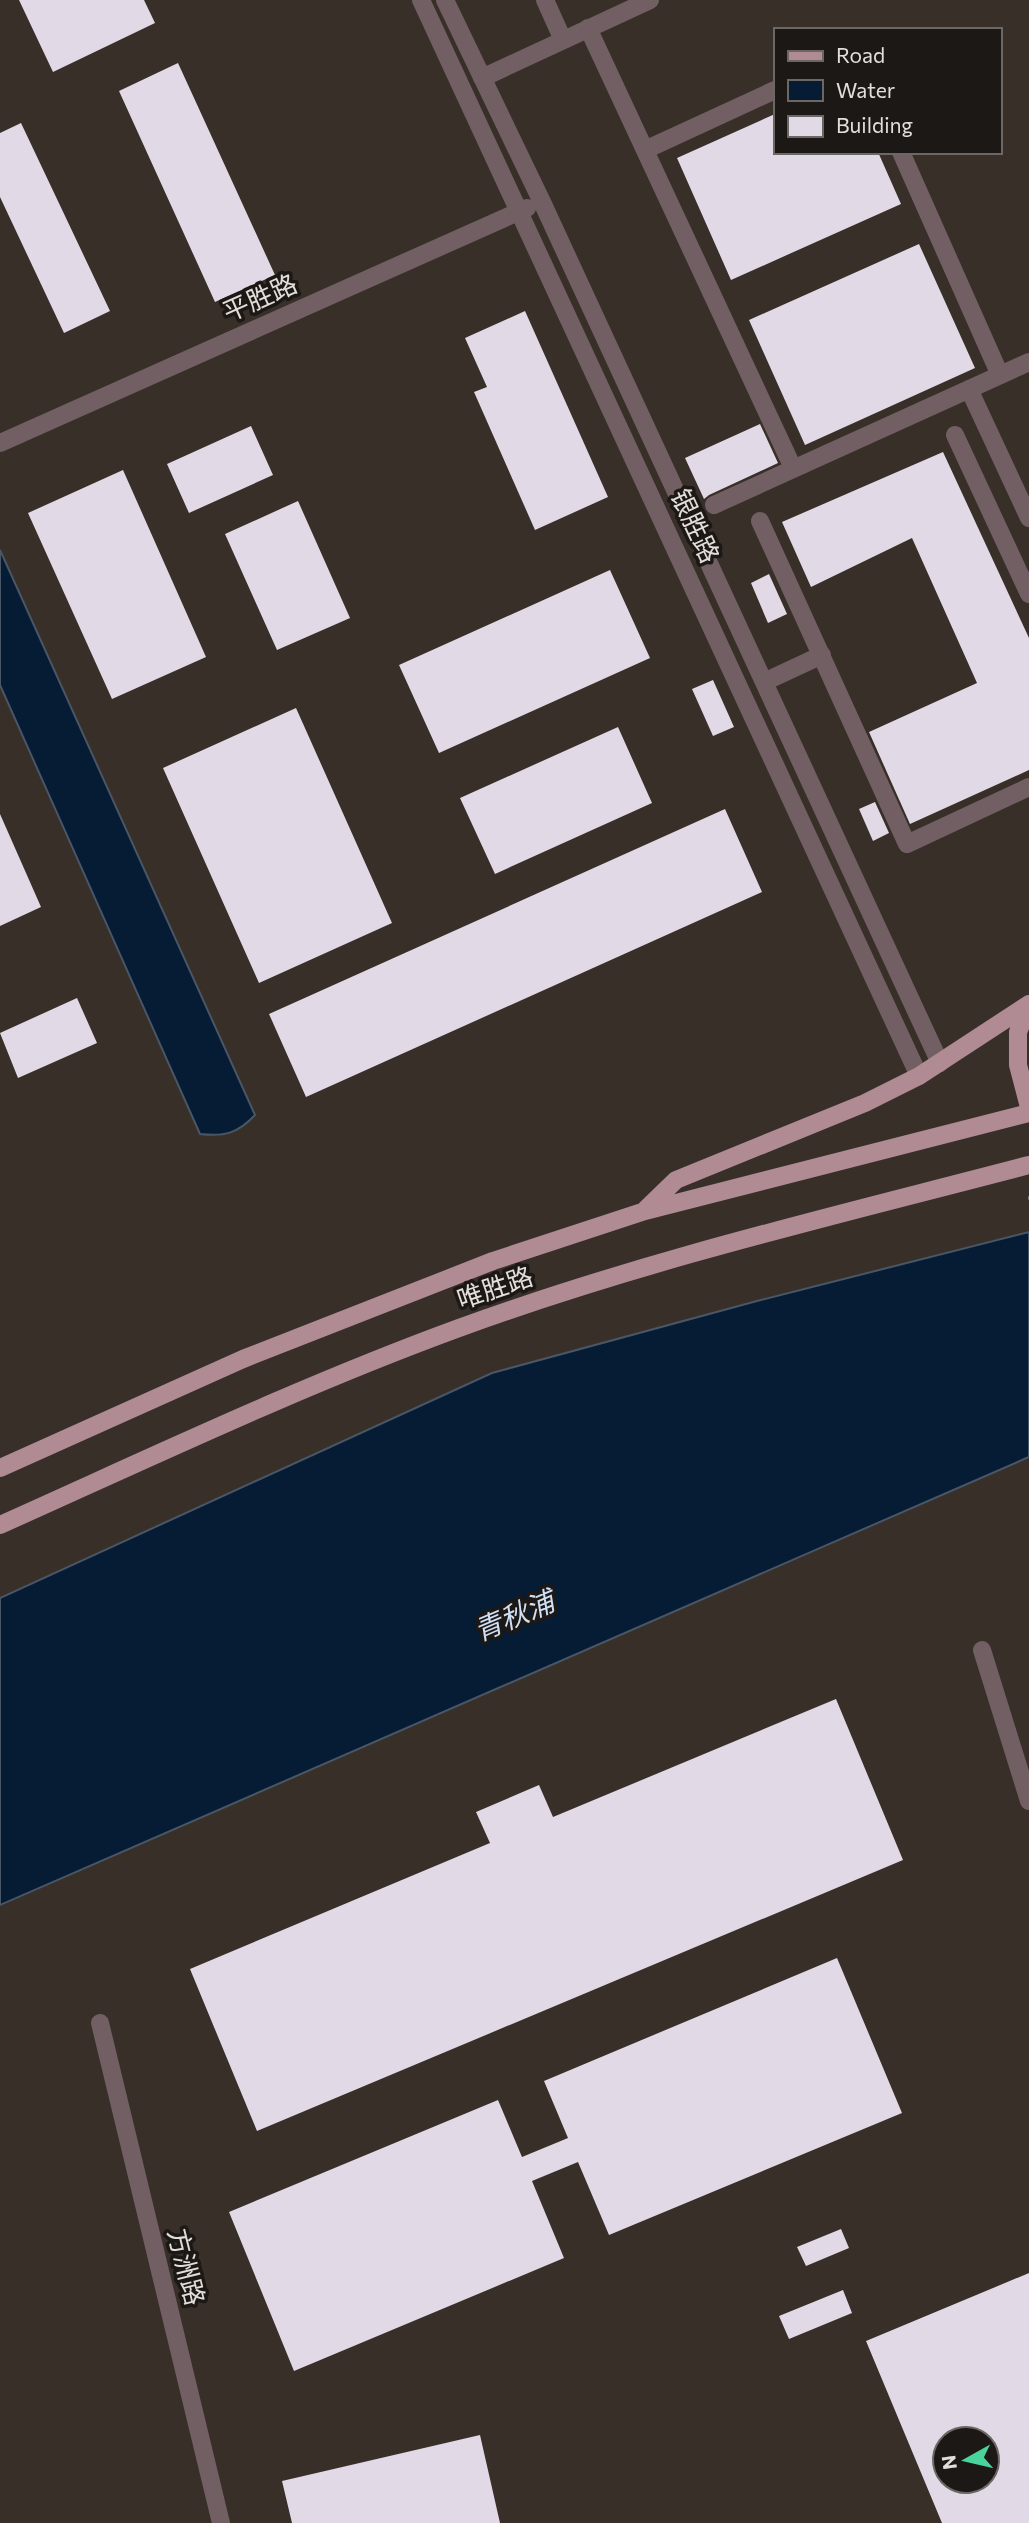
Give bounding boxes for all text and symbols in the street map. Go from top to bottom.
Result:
legend [774,28,1001,154]
text: Road [836,42,885,67]
text: Water [836,77,895,102]
text: Building [836,112,913,137]
street label: 平胜路 [217,267,301,327]
street label: 银胜路 [666,483,727,567]
street label: 唯胜路 [453,1259,536,1314]
water label: 青秋浦 [468,1581,563,1647]
street label: 方洲路 [163,2225,212,2308]
north arrow [931,2425,1001,2495]
text: N [936,2454,961,2471]

